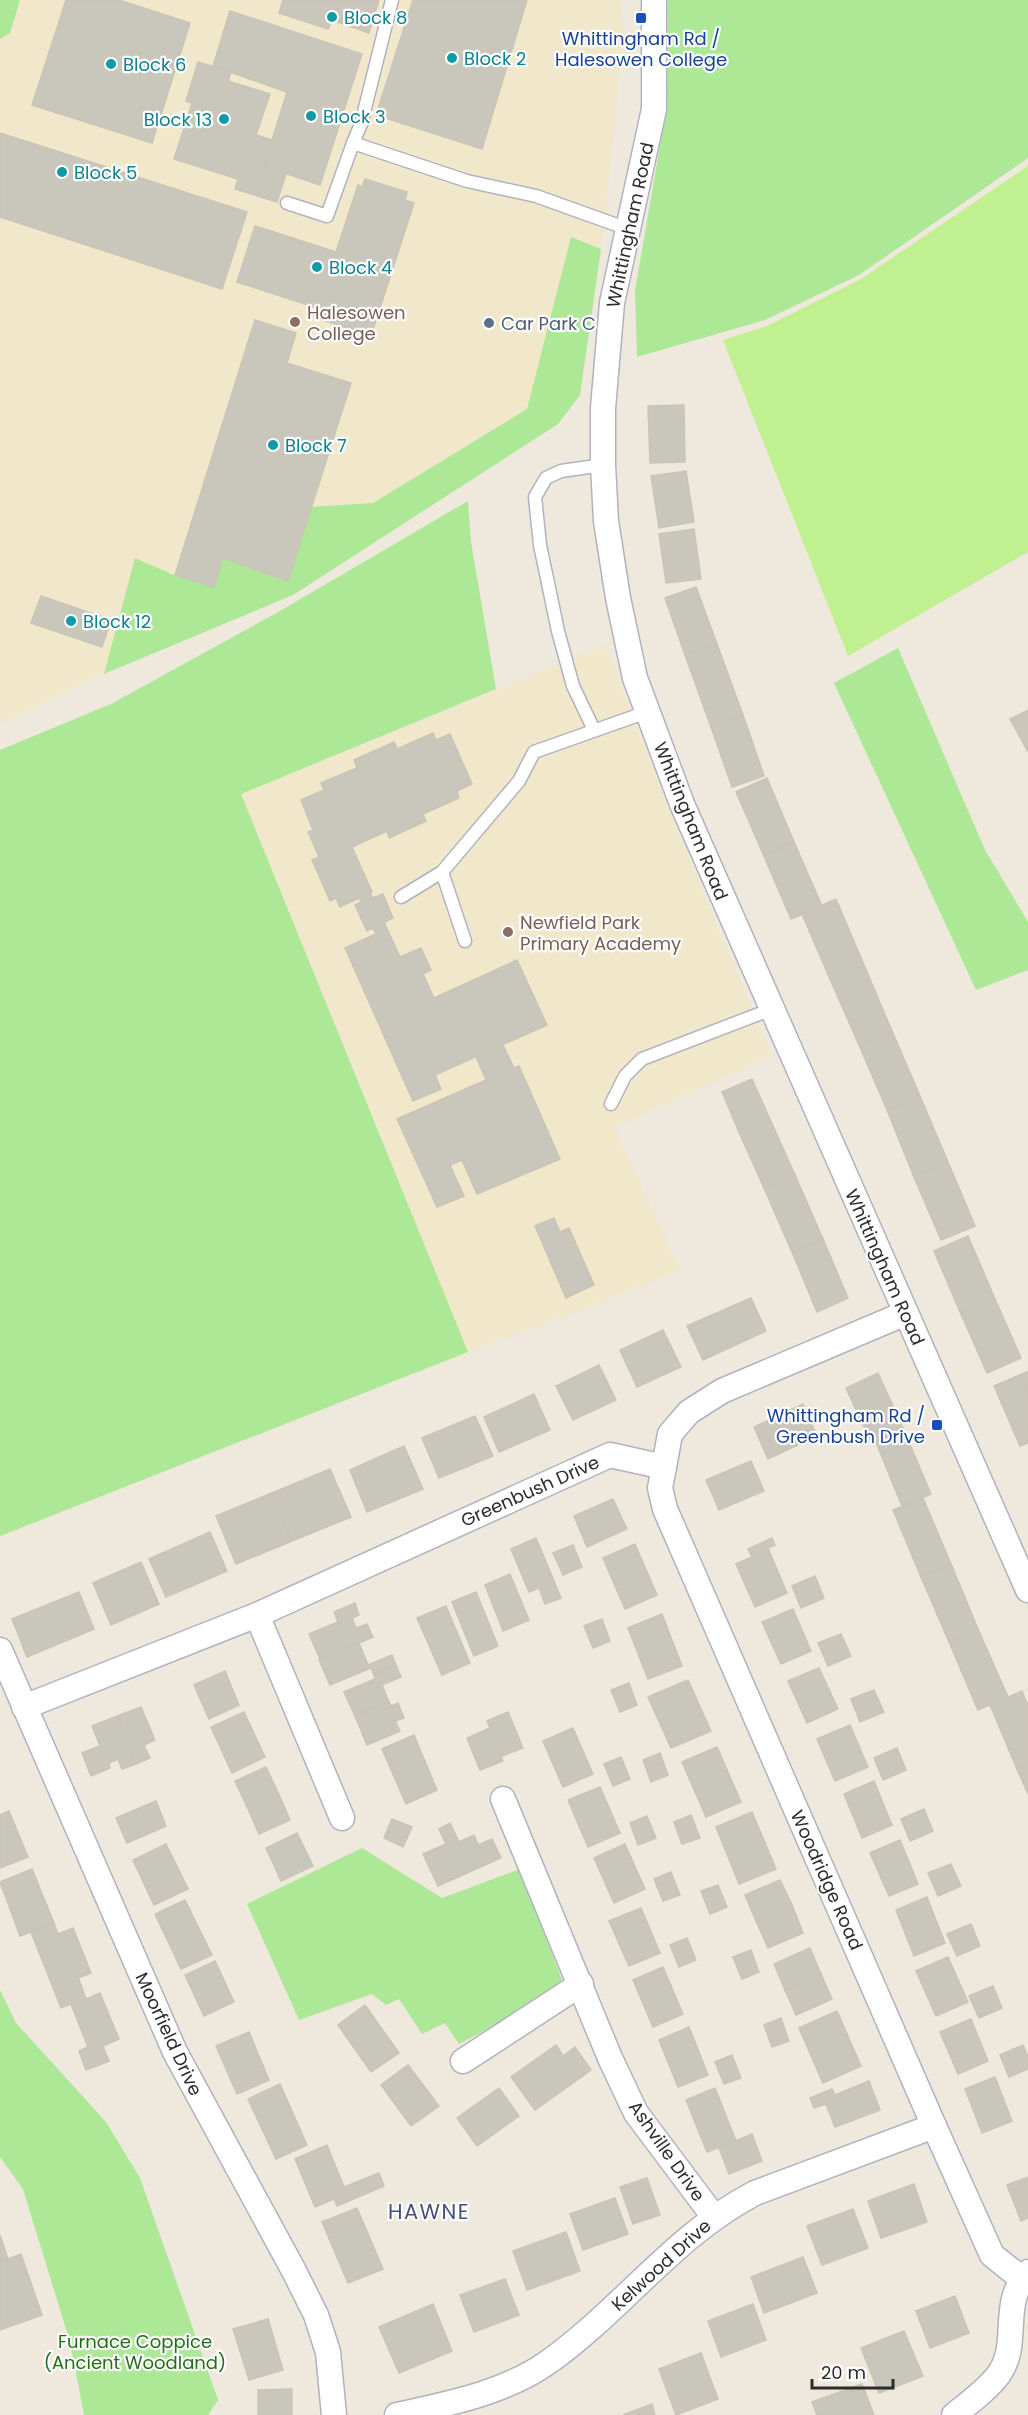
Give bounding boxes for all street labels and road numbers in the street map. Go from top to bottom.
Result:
street label: Whittingham Road [600,140,660,310]
street label: Whittingham Road [648,738,734,904]
street label: Whittingham Road [839,1185,931,1349]
street label: Greenbush Drive [457,1449,603,1533]
street label: Woodridge Road [785,1806,869,1954]
street label: Moorfield Drive [130,1968,208,2100]
street label: Ashville Drive [623,2096,711,2206]
street label: Kelwood Drive [606,2213,716,2317]

